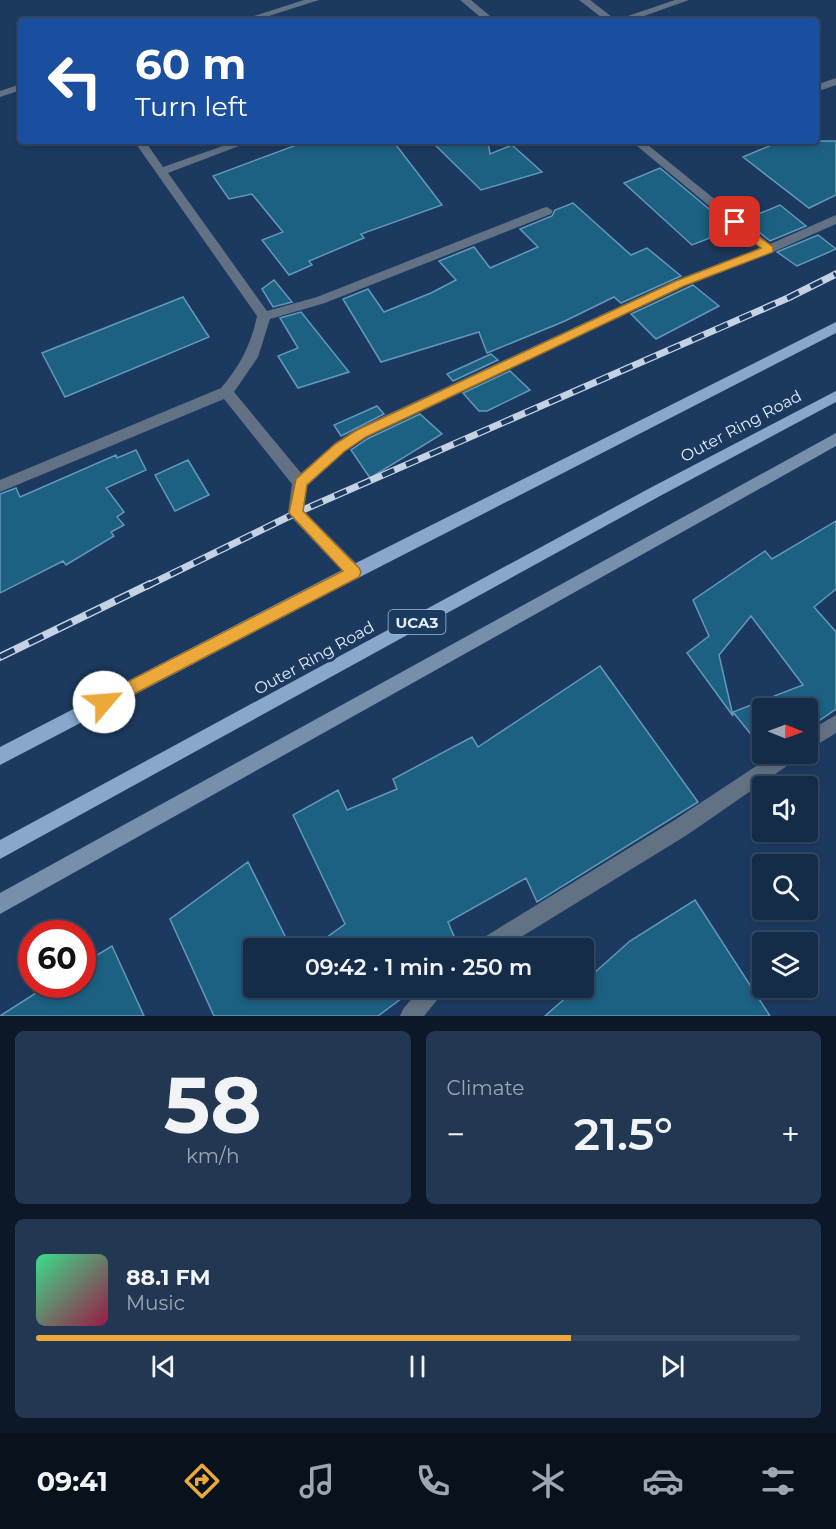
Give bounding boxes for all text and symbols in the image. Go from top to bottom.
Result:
text: 60 m [135,38,246,90]
icon: left [36,42,114,120]
text: Turn left [135,90,248,123]
pin [709,196,760,247]
icon: arrive [718,205,751,238]
street label: Outer Ring Road [677,386,805,466]
road number: UCA3 [388,610,446,634]
street label: Outer Ring Road [251,617,377,699]
position arrow [72,670,136,734]
north arrow [752,698,818,764]
map controls [752,698,818,998]
button: sound [752,776,818,842]
button: search [752,854,818,920]
speed limit sign: 60 [18,920,96,998]
button: layers [752,932,818,998]
text: 09:42 · 1 min · 250 m [305,954,532,981]
text: 58 [164,1057,262,1153]
text: Climate [447,1076,524,1100]
text: 21.5° [574,1106,673,1161]
text: − [447,1114,465,1154]
text: + [781,1114,800,1154]
text: km/h [186,1144,239,1168]
text: 88.1 FM [126,1264,211,1291]
text: Music [126,1291,185,1315]
icon: previous [147,1350,180,1383]
icon: pause [401,1350,434,1383]
icon: next [656,1350,689,1383]
icon: directions [181,1460,223,1502]
icon: music [296,1460,338,1502]
icon: phone [412,1460,454,1502]
icon: climate [527,1460,569,1502]
icon: car [642,1460,684,1502]
icon: filters [757,1460,799,1502]
text: 09:41 [37,1465,108,1498]

